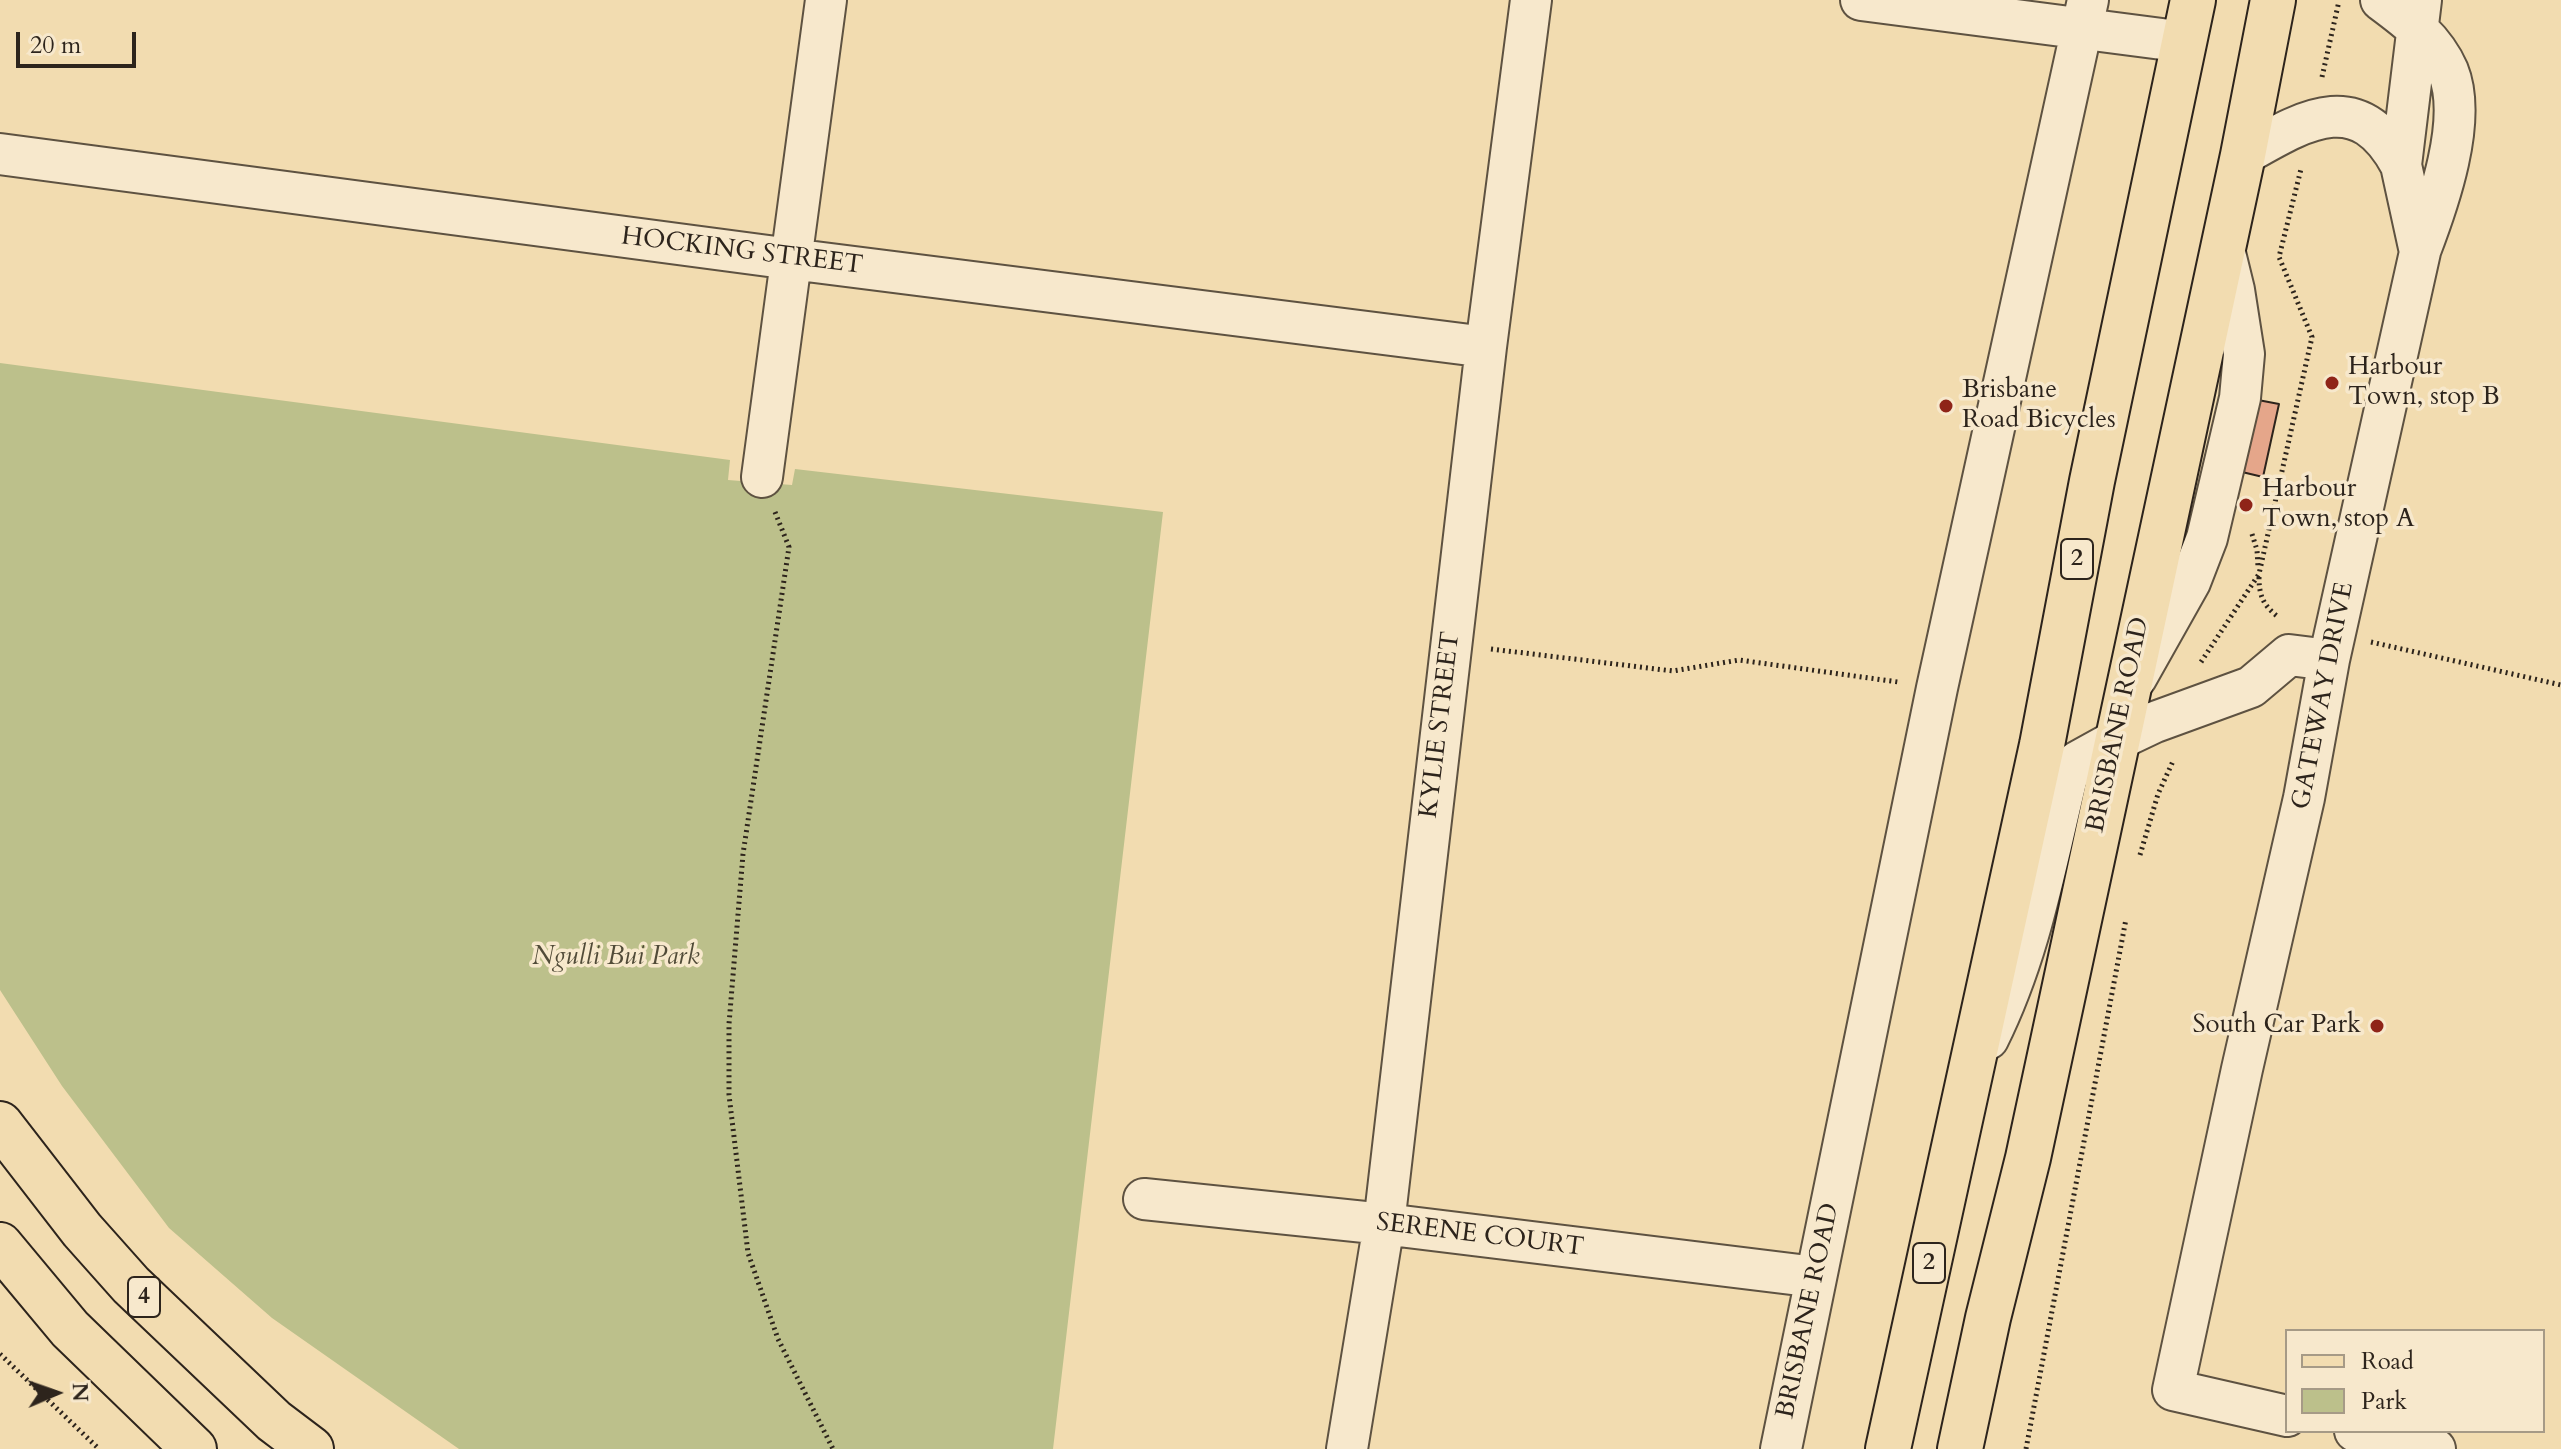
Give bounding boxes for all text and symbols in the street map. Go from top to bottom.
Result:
scale bar [20,16,140,66]
text: 20 m [30,29,81,62]
street label: HOCKING STREET [619,222,865,282]
place label: Harbour Town, stop B [2348,352,2500,414]
marker: Harbour Town, stop B [2323,374,2341,392]
place label: Brisbane Road Bicycles [1962,375,2116,436]
marker: Brisbane Road Bicycles [1937,397,1955,415]
place label: Harbour Town, stop A [2262,474,2415,536]
marker: Harbour Town, stop A [2237,496,2255,514]
road number: 2 [2061,539,2093,579]
street label: GATEWAY DRIVE [2287,580,2361,812]
street label: BRISBANE ROAD [2081,615,2157,835]
street label: KYLIE STREET [1414,630,1468,820]
park label: Ngulli Bui Park [532,942,700,974]
place label: South Car Park [2193,1010,2361,1042]
marker: South Car Park [2368,1017,2386,1035]
street label: BRISBANE ROAD [1771,1201,1847,1421]
street label: SERENE COURT [1374,1208,1586,1264]
road number: 2 [1913,1243,1945,1283]
road number: 4 [128,1277,160,1317]
legend [2285,1329,2545,1433]
text: Road [2361,1345,2414,1378]
north arrow [16,1353,96,1433]
text: N [65,1382,95,1402]
text: Park [2361,1385,2407,1418]

